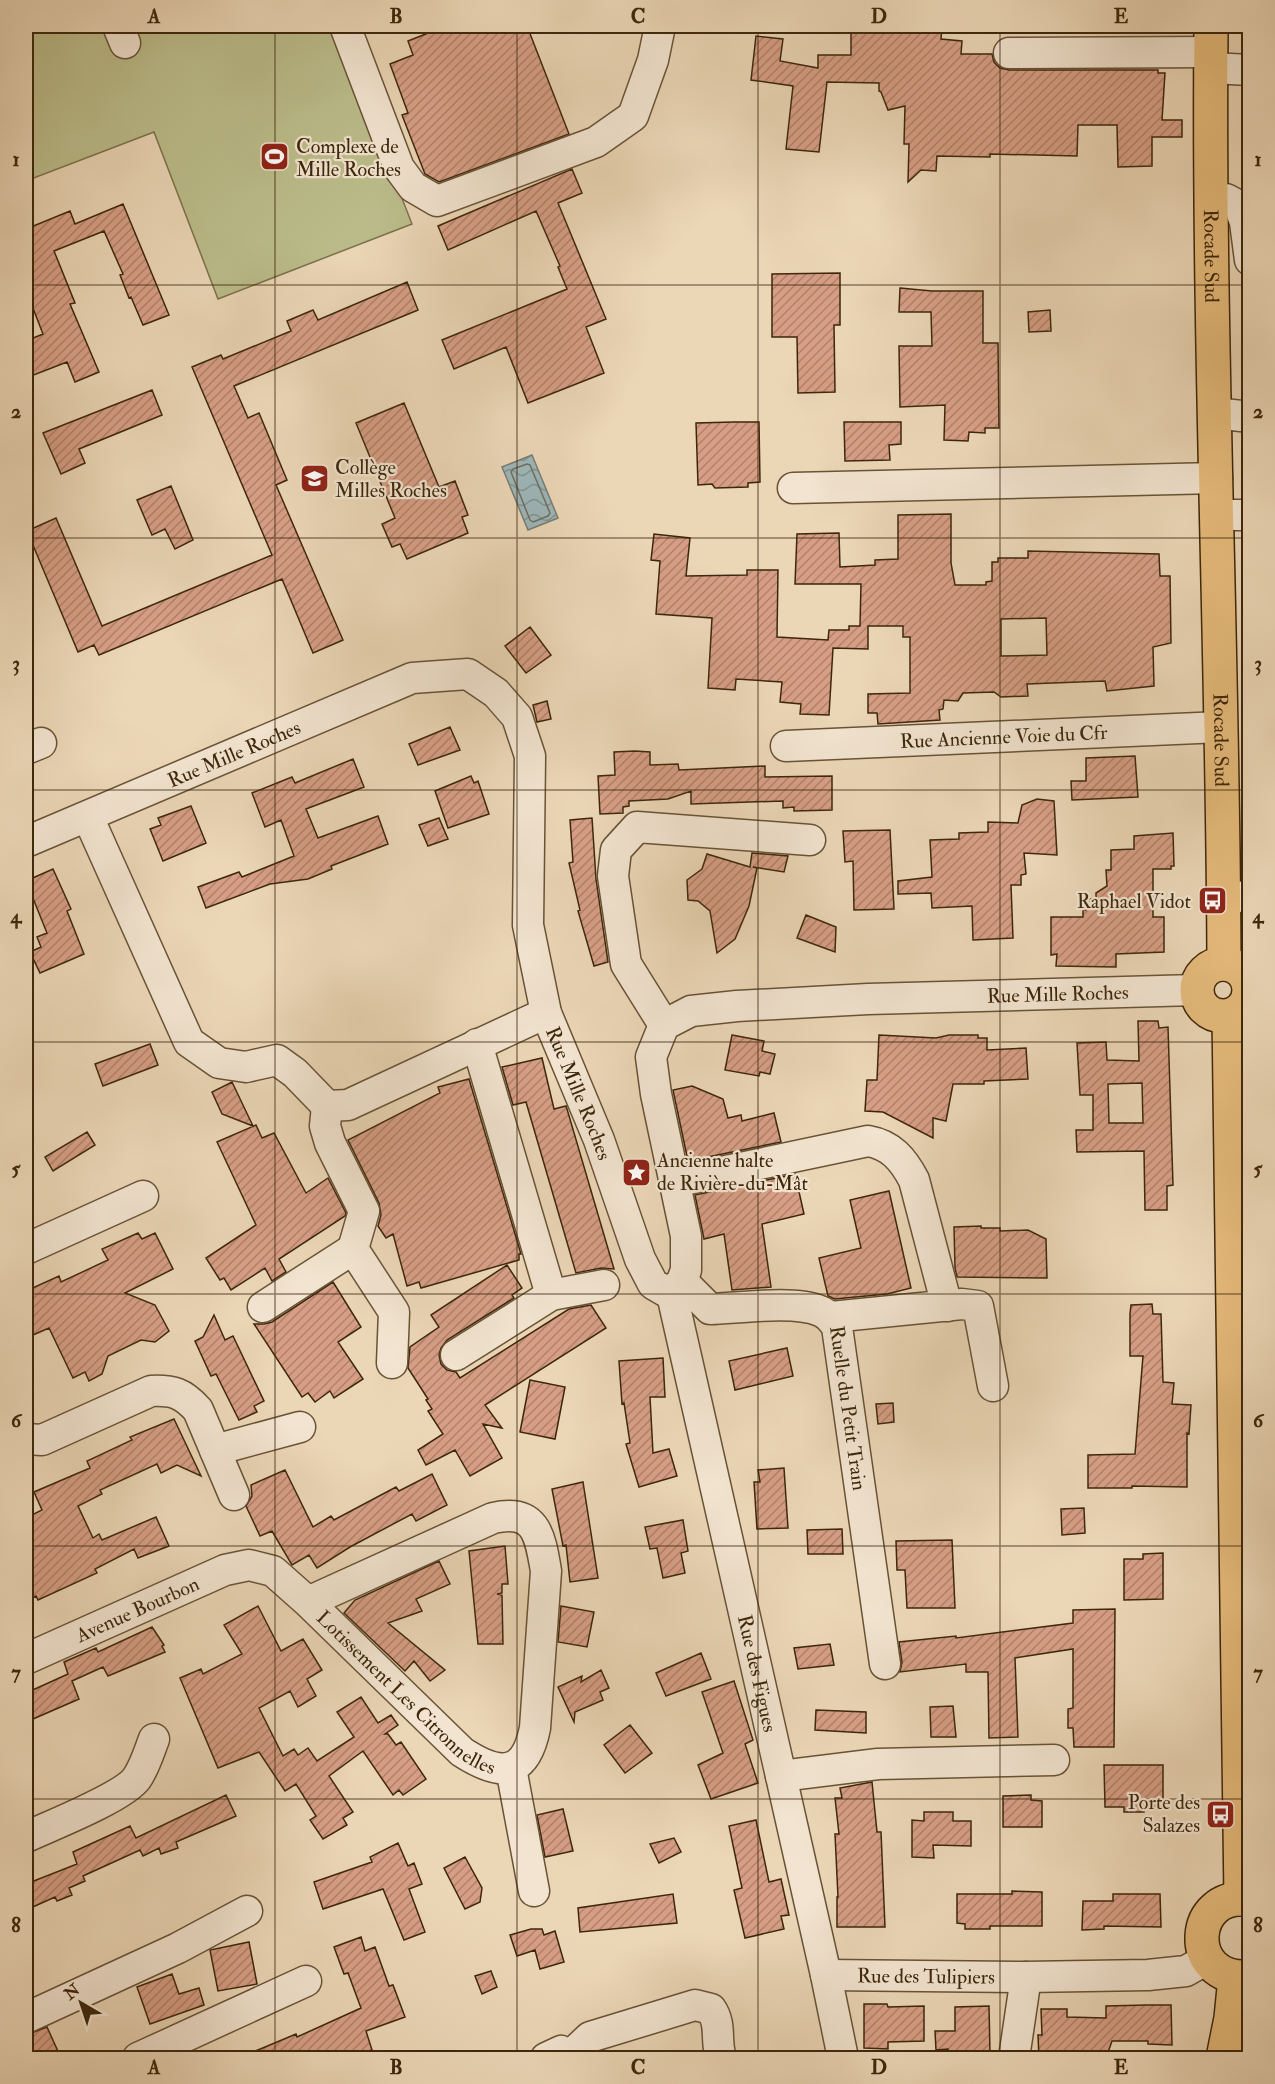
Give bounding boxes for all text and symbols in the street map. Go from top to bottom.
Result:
text: A [147,4,161,29]
text: B [389,4,403,29]
text: C [631,4,645,29]
text: D [871,4,887,29]
text: E [1114,4,1129,29]
place label: Complexe de Mille Roches [296,134,401,182]
sports icon: Complexe de Mille Roches [259,141,291,173]
text: 1 [12,147,20,172]
text: 1 [1254,147,1262,172]
street label: Rocade Sud [1199,209,1225,303]
text: 2 [11,399,21,424]
text: 2 [1253,399,1263,424]
place label: Collège Milles Roches [335,455,447,503]
school or university icon: Collège Milles Roches [298,463,330,495]
text: 3 [12,651,20,676]
text: 3 [1254,651,1262,676]
street label: Rocade Sud [1208,693,1235,787]
street label: Rue Mille Roches [164,714,304,793]
street label: Rue Ancienne Voie du Cfr [900,719,1109,754]
bus stop icon: Raphael Vidot [1196,885,1228,917]
place label: Raphael Vidot [1077,889,1192,915]
text: 4 [10,904,23,929]
text: 4 [1252,904,1265,929]
street label: Rue Mille Roches [986,979,1129,1008]
street label: Rue Mille Roches [541,1023,617,1163]
place label: Ancienne halte de Rivière-du-Mât [656,1148,809,1196]
text: 5 [12,1156,22,1181]
place icon: Ancienne halte de Rivière-du-Mât [620,1156,652,1188]
text: 5 [1254,1156,1264,1181]
street label: Ruelle du Petit Train [824,1324,873,1492]
text: 6 [11,1408,23,1433]
text: 6 [1253,1408,1265,1433]
street label: Avenue Bourbon [71,1571,203,1648]
street label: Lotissement Les Citronnelles [311,1605,498,1780]
street label: Rue des Figues [732,1612,783,1735]
text: 7 [11,1660,21,1685]
text: 7 [1253,1660,1263,1685]
place label: Porte des Salazes [1128,1790,1200,1838]
bus stop icon: Porte des Salazes [1205,1798,1237,1830]
text: 8 [11,1913,21,1938]
text: 8 [1253,1913,1263,1938]
street label: Rue des Tulipiers [857,1963,995,1990]
north arrow [51,1973,111,2033]
text: N [60,1979,85,2005]
text: A [147,2055,161,2080]
text: B [389,2055,403,2080]
text: C [631,2055,645,2080]
text: D [871,2055,887,2080]
text: E [1114,2055,1129,2080]

